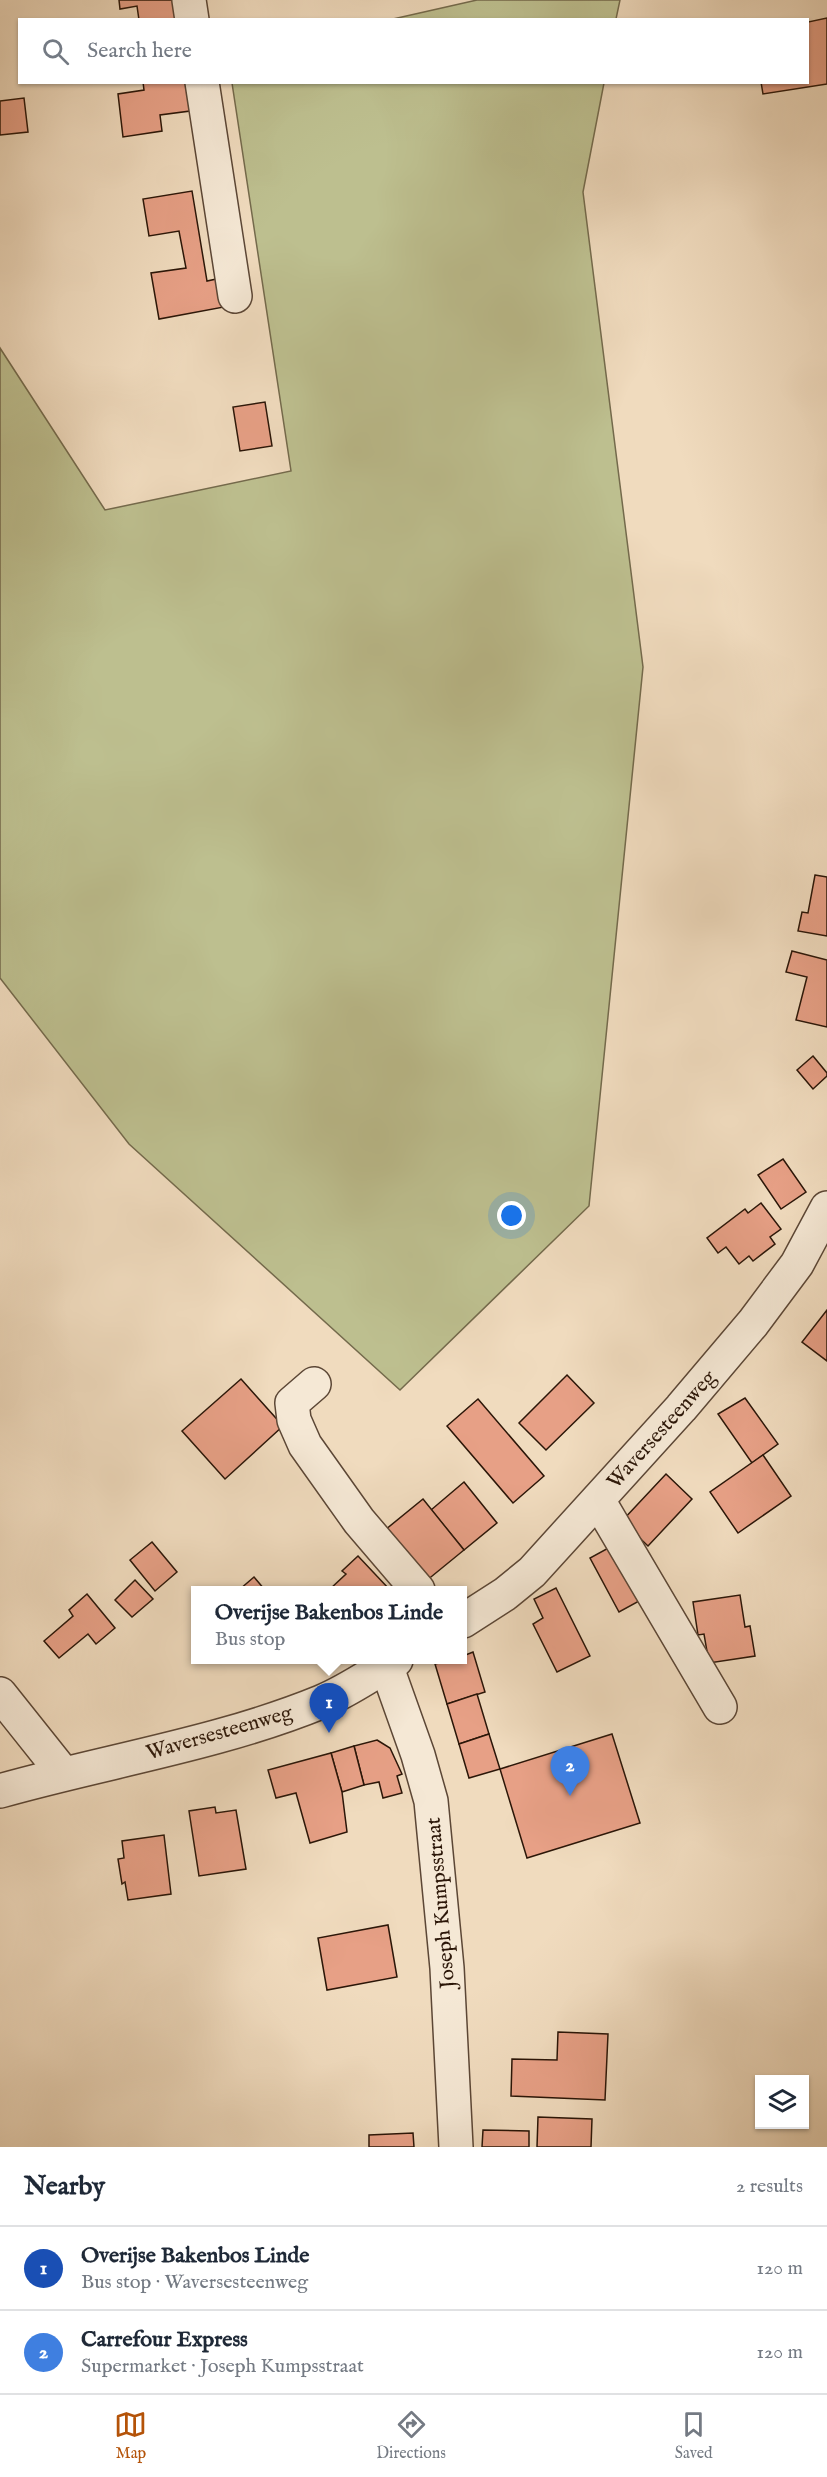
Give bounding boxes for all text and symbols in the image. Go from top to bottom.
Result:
search box [18,18,809,84]
icon: search [39,35,72,68]
text: Search here [87,37,192,65]
your location [497,1201,526,1230]
street label: Waversesteenweg [602,1365,723,1495]
popup [191,1586,467,1664]
text: Overijse Bakenbos Linde [215,1599,443,1627]
text: Bus stop [215,1627,285,1652]
pin: 1 [310,1684,348,1733]
street label: Waversesteenweg [143,1700,296,1767]
pin: 2 [550,1746,590,1796]
street label: Joseph Kumpsstraat [421,1816,463,1992]
map controls [755,2075,809,2129]
button: layers [755,2075,809,2129]
text: Nearby [24,2170,105,2203]
text: 2 results [736,2174,803,2199]
text: Overijse Bakenbos Linde [81,2242,309,2270]
text: 1 [40,2256,47,2281]
text: 120 m [757,2256,803,2281]
text: Bus stop · Waversesteenweg [81,2270,308,2295]
text: Carrefour Express [81,2326,248,2354]
text: 2 [39,2340,48,2365]
text: 120 m [757,2340,803,2365]
text: Supermarket · Joseph Kumpsstraat [81,2354,364,2379]
tab: Map [114,2408,147,2464]
tab: Directions [376,2408,446,2464]
tab: Saved [675,2408,713,2464]

